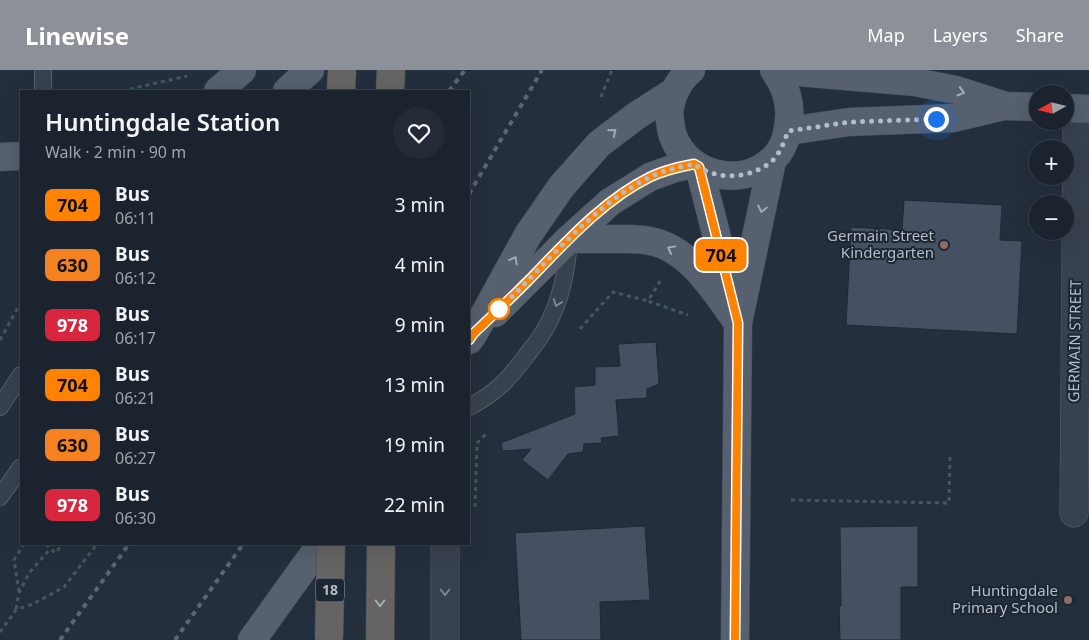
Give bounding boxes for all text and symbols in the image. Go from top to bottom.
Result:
text: Linewise [25,19,129,52]
text: Map [867,23,905,47]
text: Layers [933,23,988,47]
text: Share [1016,23,1064,47]
north arrow [1029,85,1074,130]
map controls [1029,85,1074,240]
one-way arrow [956,86,965,96]
text: Huntingdale Station [45,105,280,138]
button: heart [393,107,445,159]
your location [924,107,949,132]
one-way arrow [608,129,617,138]
button: + [1029,140,1074,185]
text: Walk · 2 min · 90 m [45,141,186,163]
text: Bus [115,181,150,207]
text: 3 min [395,192,445,218]
text: 704 [57,193,88,217]
button: − [1029,195,1074,240]
one-way arrow [757,204,768,213]
text: 06:11 [115,207,156,229]
place label: Germain Street Kindergarten [827,225,935,262]
line badge: 704 [692,239,750,271]
marker: Germain Street Kindergarten [938,239,950,251]
text: Bus [115,241,150,267]
text: 704 [706,243,736,267]
one-way arrow [668,245,677,255]
text: 4 min [395,252,445,278]
text: 630 [57,253,88,277]
one-way arrow [508,256,518,265]
text: 06:12 [115,267,156,289]
street label: GERMAIN STREET [1063,279,1085,403]
unlabelled marker [488,298,510,320]
one-way arrow [553,299,563,307]
text: Bus [115,301,150,327]
text: 9 min [395,312,445,338]
text: 978 [57,313,88,337]
text: 06:17 [115,327,156,349]
text: Bus [115,361,150,387]
text: 13 min [384,372,445,398]
text: 704 [57,373,88,397]
text: 06:21 [115,387,156,409]
text: Bus [115,421,150,447]
text: 19 min [384,432,445,458]
text: 630 [57,433,88,457]
text: 06:27 [115,447,156,469]
text: Bus [115,481,150,507]
text: 22 min [384,492,445,518]
text: 978 [57,493,88,517]
text: 06:30 [115,507,156,529]
road number: 18 [316,578,344,602]
place label: Huntingdale Primary School [952,580,1058,617]
one-way arrow [440,588,450,596]
marker: Huntingdale Primary School [1062,594,1074,606]
one-way arrow [375,600,385,607]

